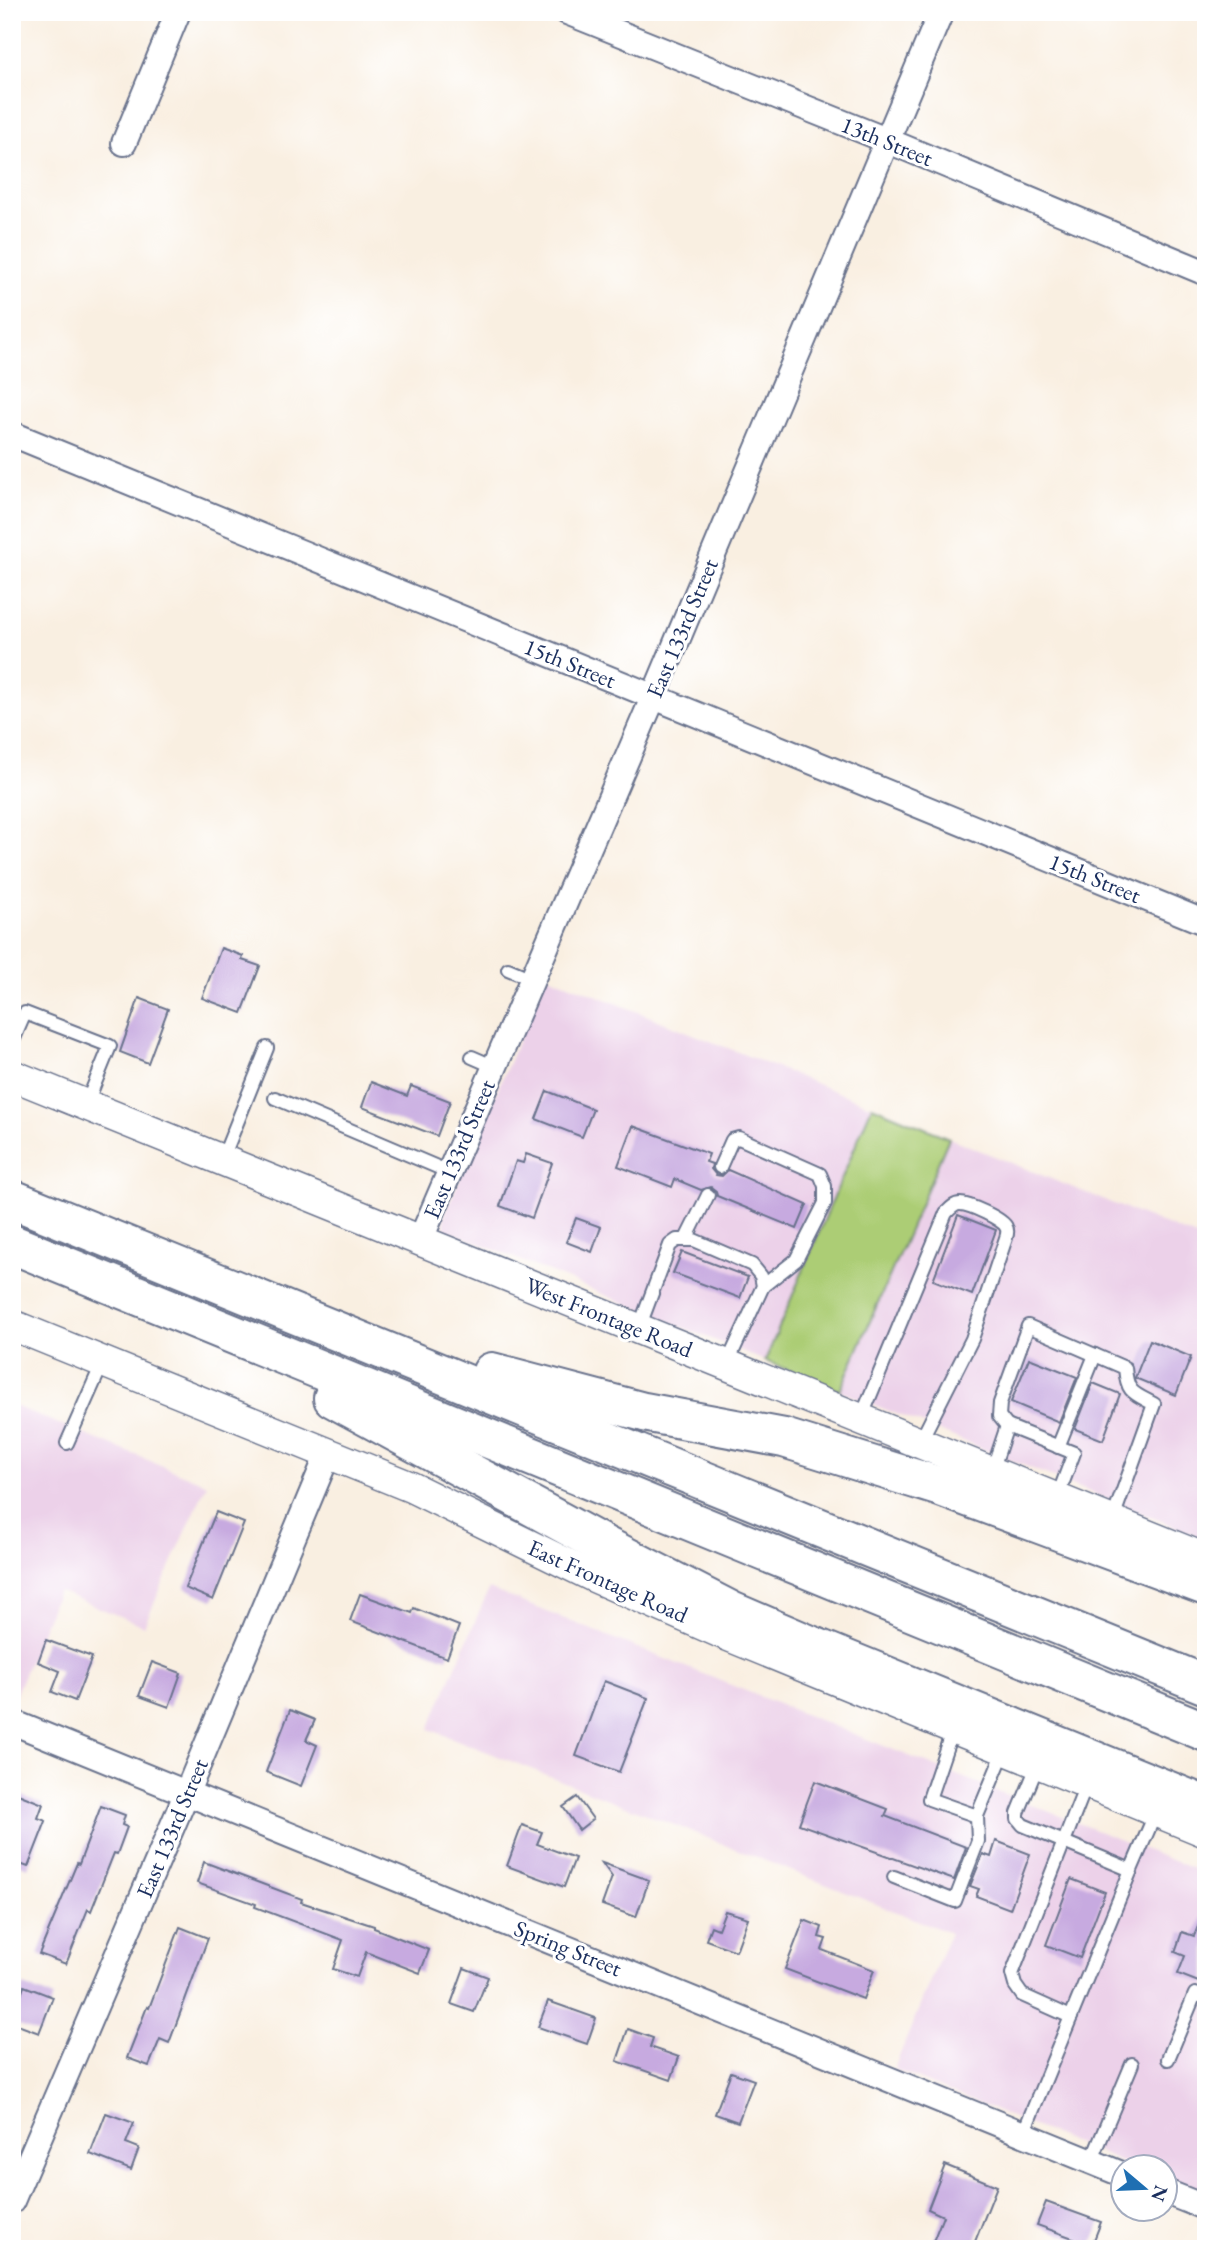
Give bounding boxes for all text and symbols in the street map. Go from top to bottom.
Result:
street label: 13th Street [837,109,938,173]
street label: East 133rd Street [639,553,725,702]
street label: 15th Street [520,631,621,695]
street label: 15th Street [1045,846,1146,910]
street label: East 133rd Street [416,1074,502,1223]
street label: West Frontage Road [521,1270,698,1364]
street label: East Frontage Road [523,1532,693,1630]
street label: East 133rd Street [129,1753,215,1902]
street label: Spring Street [510,1913,627,1983]
north arrow [1110,2152,1180,2222]
text: N [1145,2182,1174,2205]

